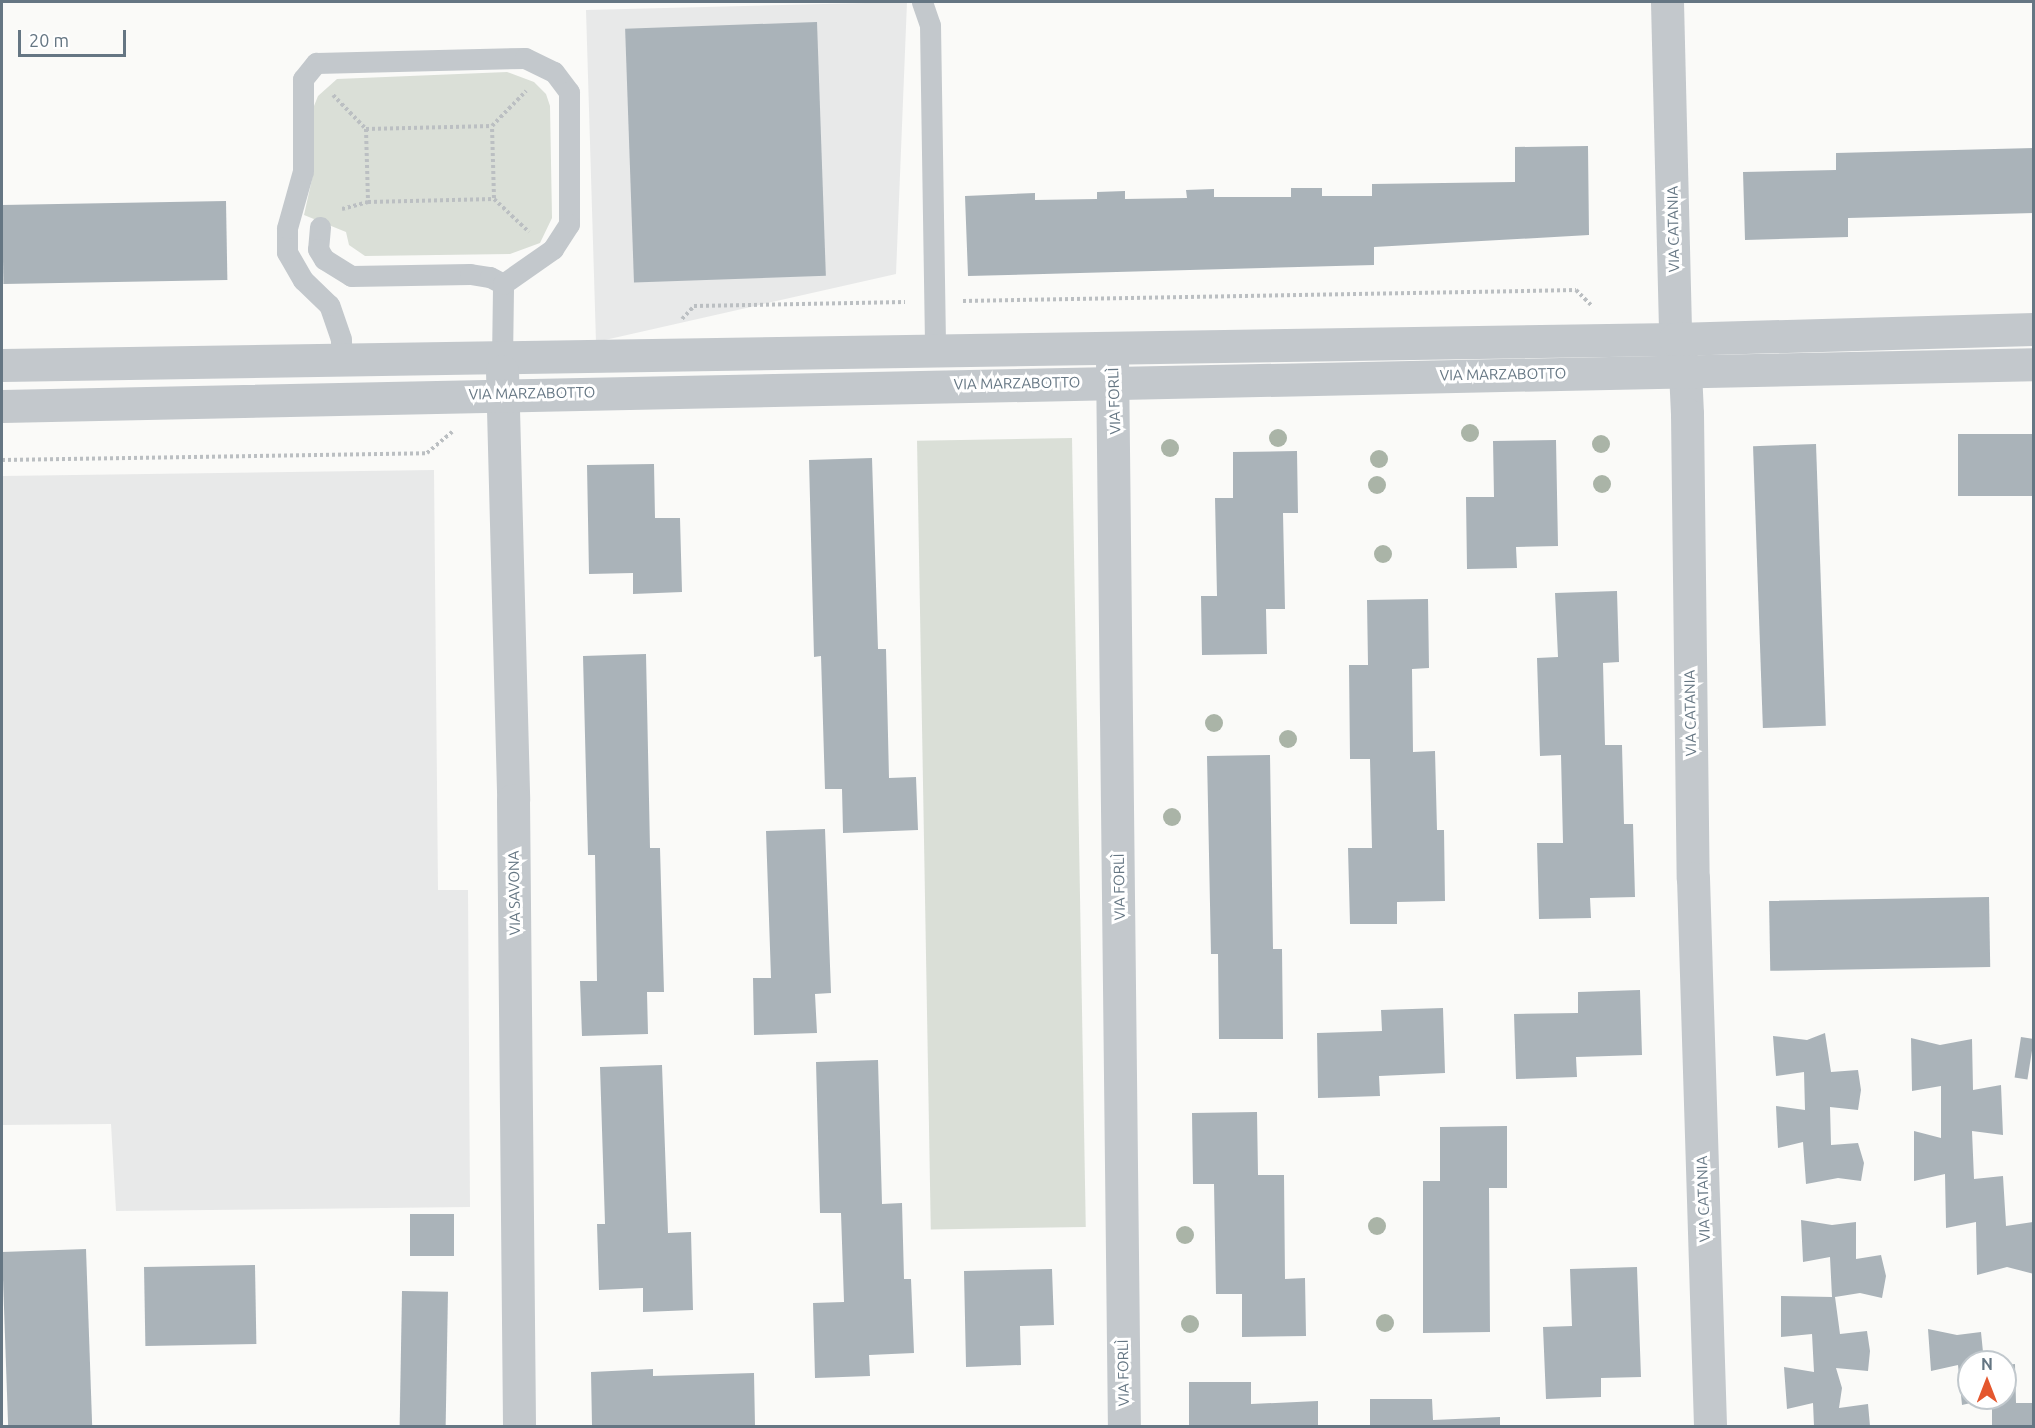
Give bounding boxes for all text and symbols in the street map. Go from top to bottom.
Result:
scale bar [21,18,129,56]
text: 20 m [29,30,69,50]
street label: VIA CATANIA [1663,186,1683,272]
street label: VIA MARZABOTTO [1439,364,1567,384]
street label: VIA FORLÌ [1104,367,1124,435]
street label: VIA MARZABOTTO [953,373,1081,393]
street label: VIA MARZABOTTO [468,383,596,403]
street label: VIA CATANIA [1680,670,1700,756]
street label: VIA SAVONA [504,850,524,936]
street label: VIA FORLÌ [1109,853,1129,921]
street label: VIA CATANIA [1692,1155,1714,1243]
street label: VIA FORLÌ [1113,1339,1133,1407]
north arrow [1957,1350,2017,1410]
text: N [1981,1355,1993,1373]

